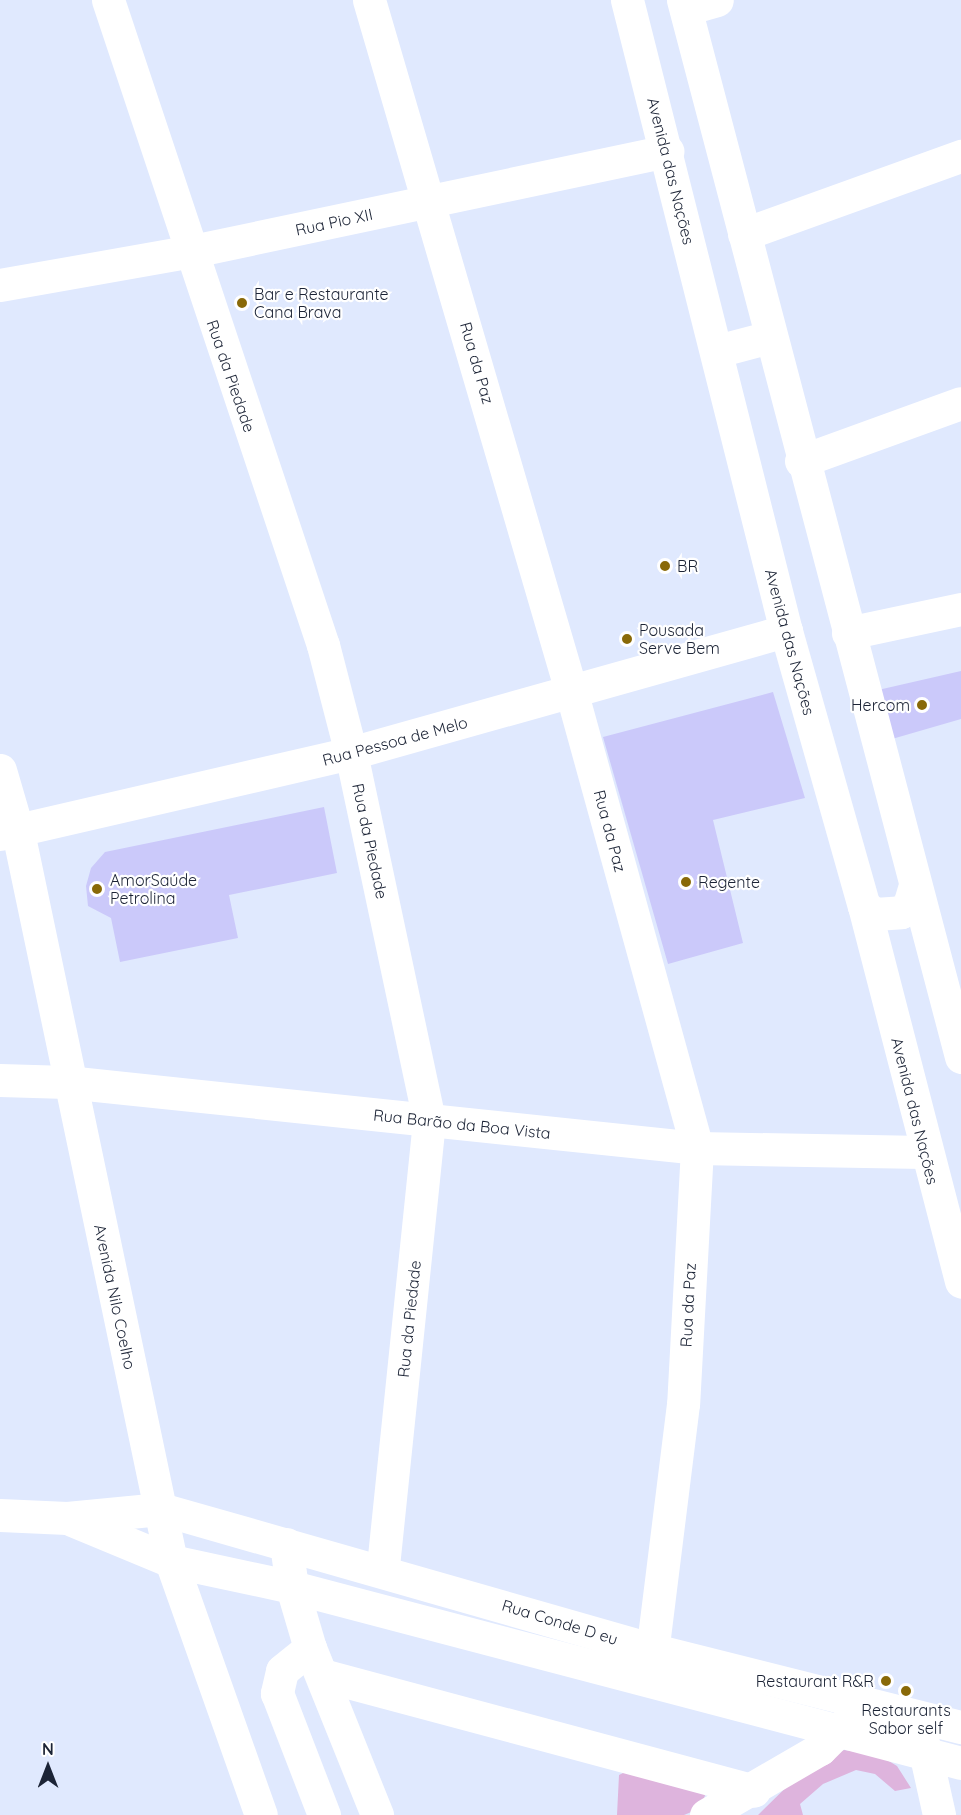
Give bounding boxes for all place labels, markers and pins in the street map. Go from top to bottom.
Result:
place label: Bar e Restaurante Cana Brava [254,284,389,322]
marker: Bar e Restaurante Cana Brava [235,296,249,310]
place label: BR [677,556,698,576]
marker: BR [658,559,672,573]
place label: Pousada Serve Bem [639,620,720,658]
marker: Pousada Serve Bem [620,632,634,646]
place label: Hercom [851,695,910,715]
marker: Hercom [915,698,929,712]
place label: AmorSaúde Petrolina [110,870,197,908]
place label: Regente [698,872,760,892]
marker: Regente [679,875,693,889]
marker: AmorSaúde Petrolina [88,880,106,898]
place label: Restaurant R&R [756,1671,874,1691]
marker: Restaurant R&R [879,1674,893,1688]
marker: Restaurants Sabor self [899,1684,913,1698]
place label: Restaurants Sabor self [861,1700,951,1738]

